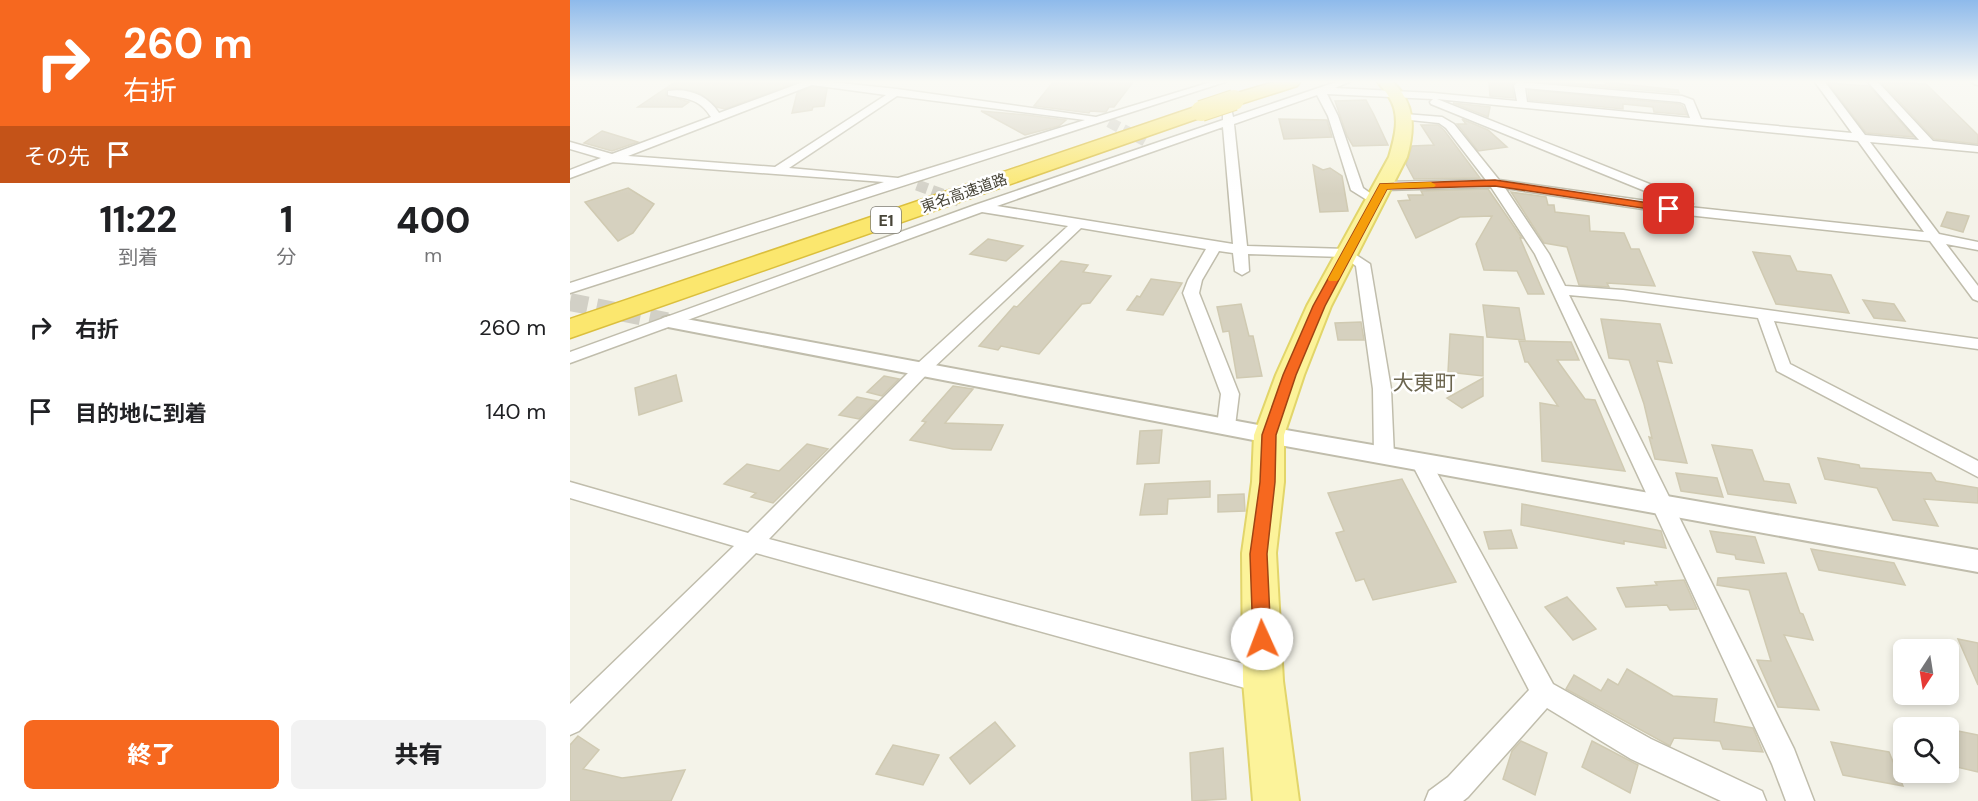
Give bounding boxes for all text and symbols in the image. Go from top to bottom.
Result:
text: 260 m [123,16,253,71]
icon: right [24,24,102,102]
text: 右折 [123,73,177,108]
icon: arrive [102,138,135,171]
text: その先 [24,142,90,171]
street label: 東名高速道路 [918,169,1010,217]
pin [1643,183,1694,234]
icon: arrive [1652,192,1685,225]
text: 11:22 [100,196,177,243]
text: 1 [280,196,293,243]
text: 400 [396,197,470,244]
road number: E1 [871,207,901,233]
text: m [424,242,442,268]
text: 到着 [118,244,158,270]
text: 分 [277,244,297,270]
icon: right [24,311,57,344]
text: 260 m [479,313,546,342]
text: 右折 [75,315,119,344]
district label: 大東町 [1393,369,1456,397]
icon: arrive [24,395,57,428]
text: 140 m [485,397,546,426]
text: 目的地に到着 [75,399,207,428]
position arrow [1230,607,1294,671]
north arrow [1893,639,1959,705]
map controls [1893,639,1959,783]
button: search [1893,717,1959,783]
button: 終了 [24,720,279,789]
button: 共有 [291,720,546,789]

